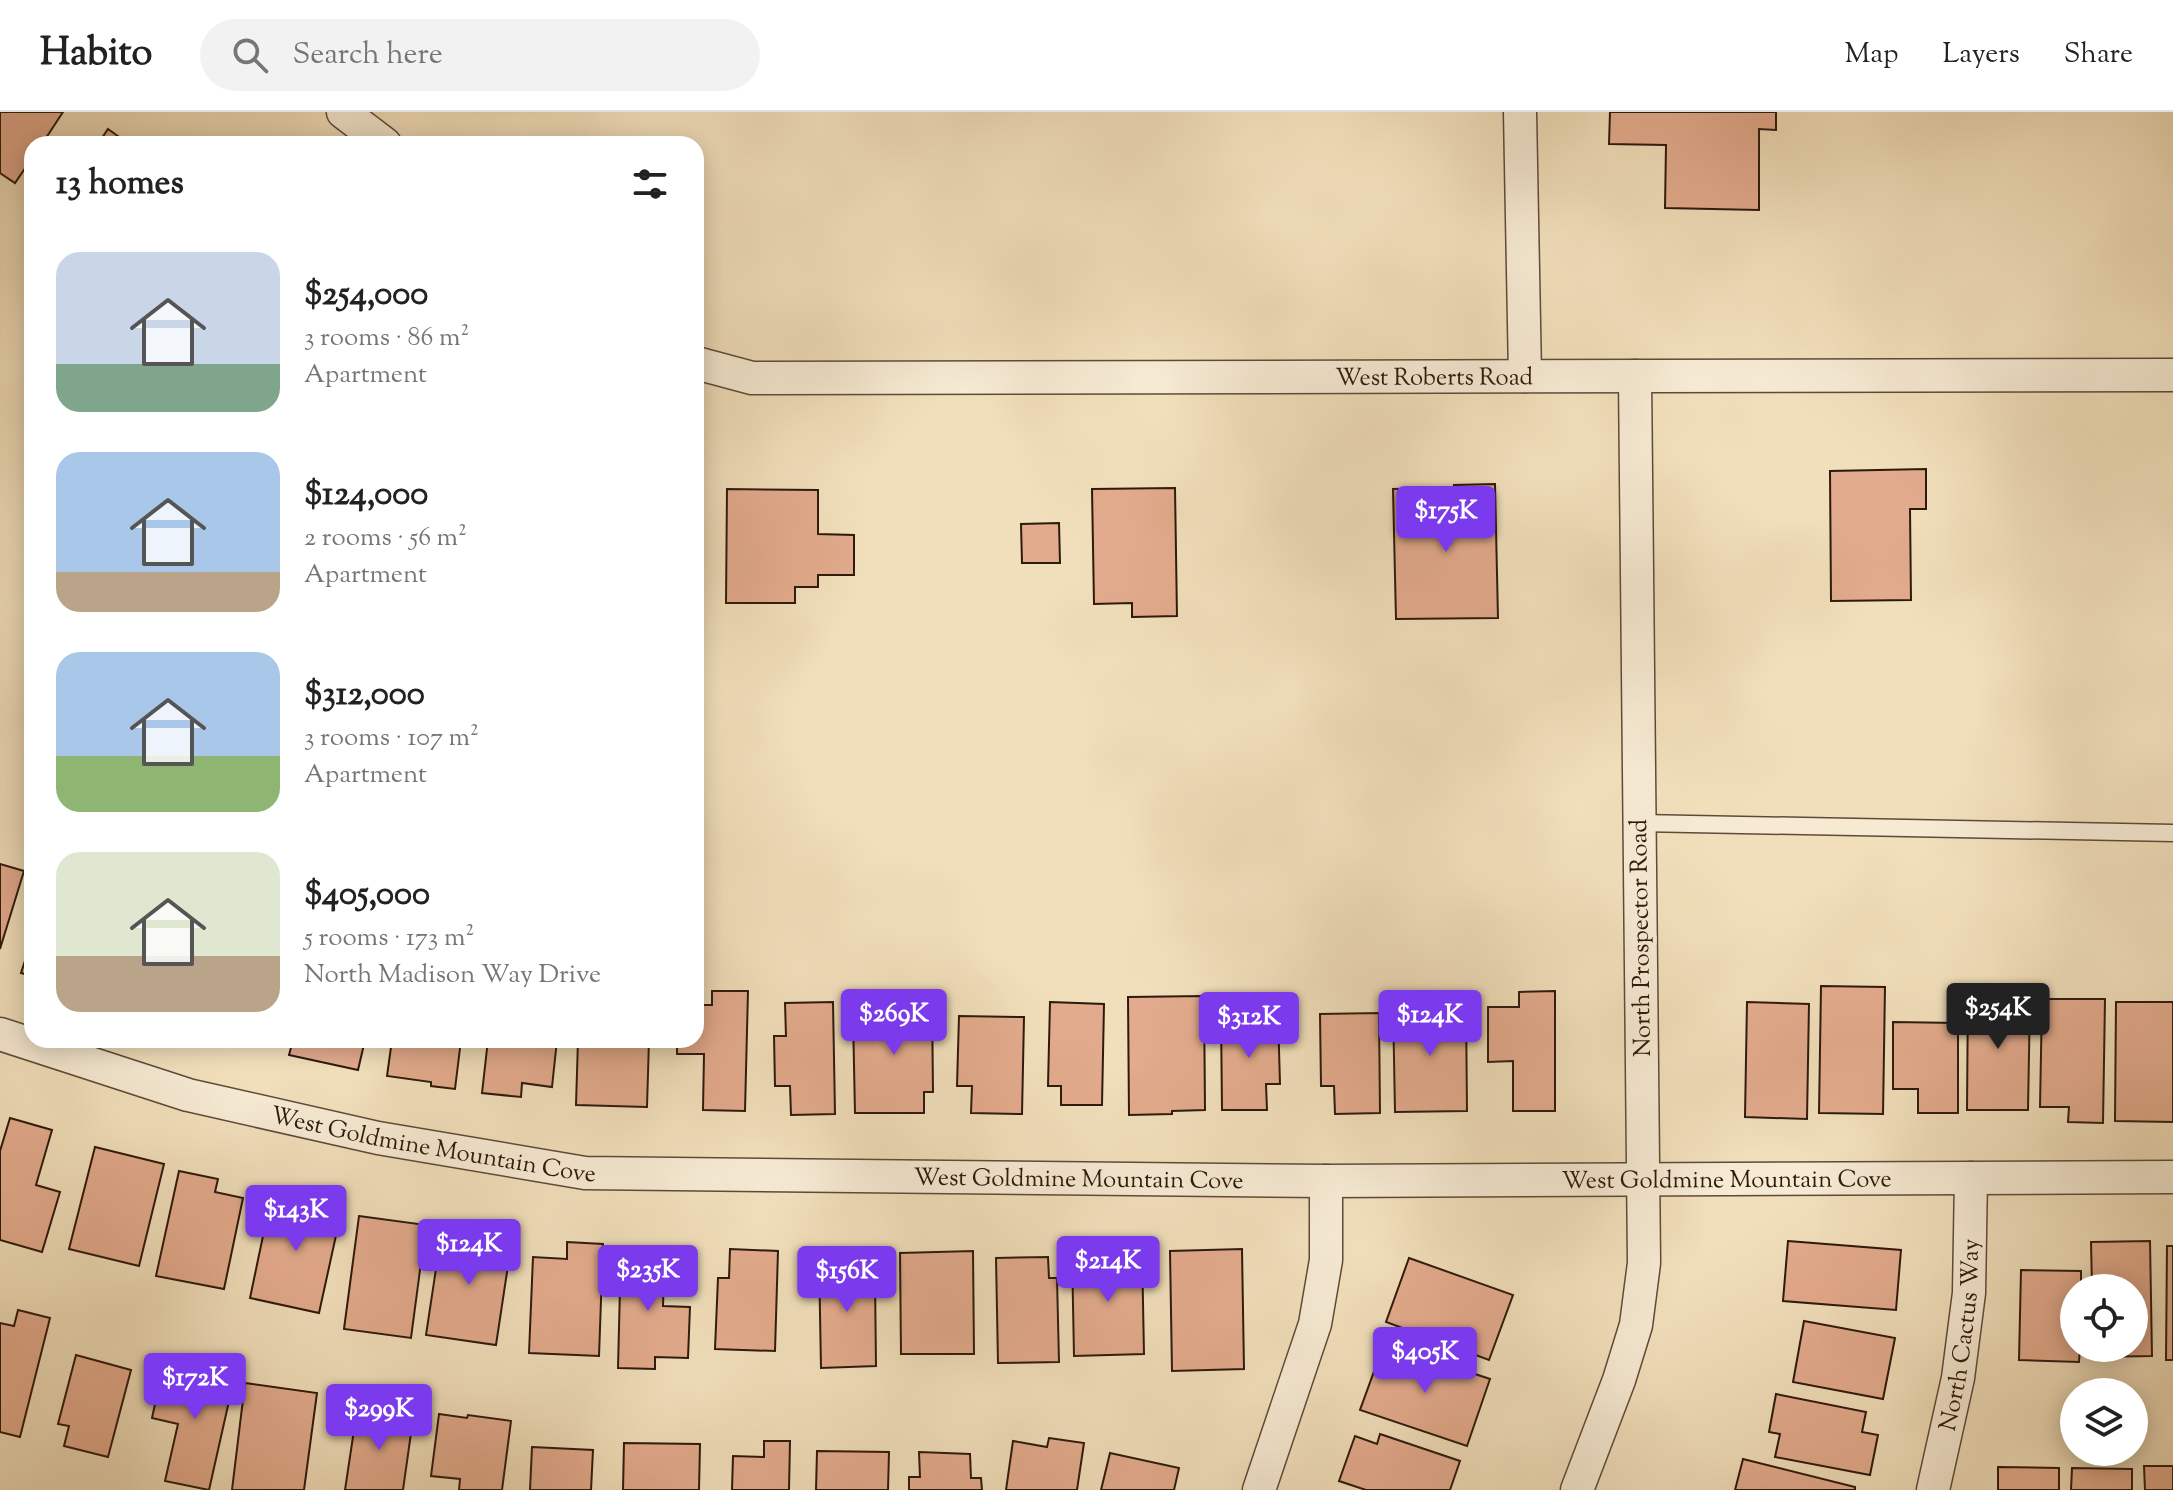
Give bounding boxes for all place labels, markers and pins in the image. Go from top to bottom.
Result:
pin: $175K [1390,486,1502,554]
pin: $254K [1942,983,2054,1051]
pin: $269K [838,989,950,1057]
pin: $124K [1374,990,1486,1058]
pin: $312K [1193,992,1305,1060]
pin: $143K [240,1185,352,1253]
pin: $124K [413,1219,525,1287]
pin: $214K [1052,1236,1164,1304]
pin: $235K [592,1245,704,1313]
pin: $156K [791,1246,903,1314]
pin: $405K [1369,1327,1481,1395]
pin: $172K [139,1353,251,1421]
pin: $299K [323,1384,435,1452]

